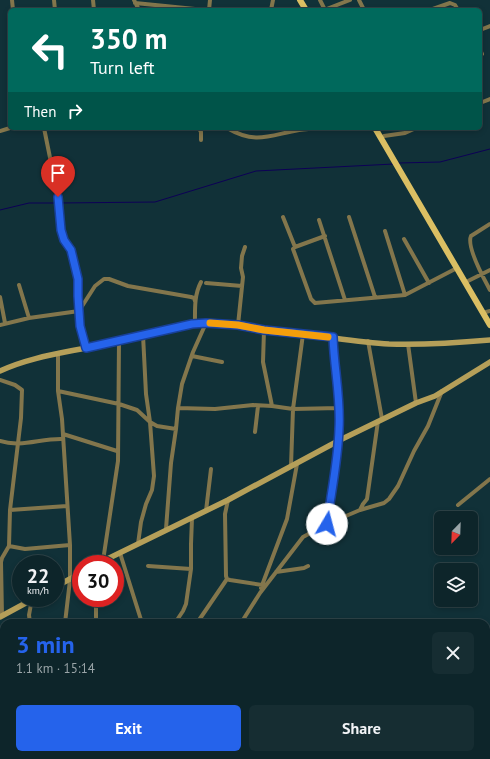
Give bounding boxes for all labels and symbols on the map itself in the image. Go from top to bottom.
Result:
pin [41,156,75,197]
position arrow [306,503,348,545]
north arrow [434,511,478,555]
speed limit sign: 30 [72,555,124,607]

